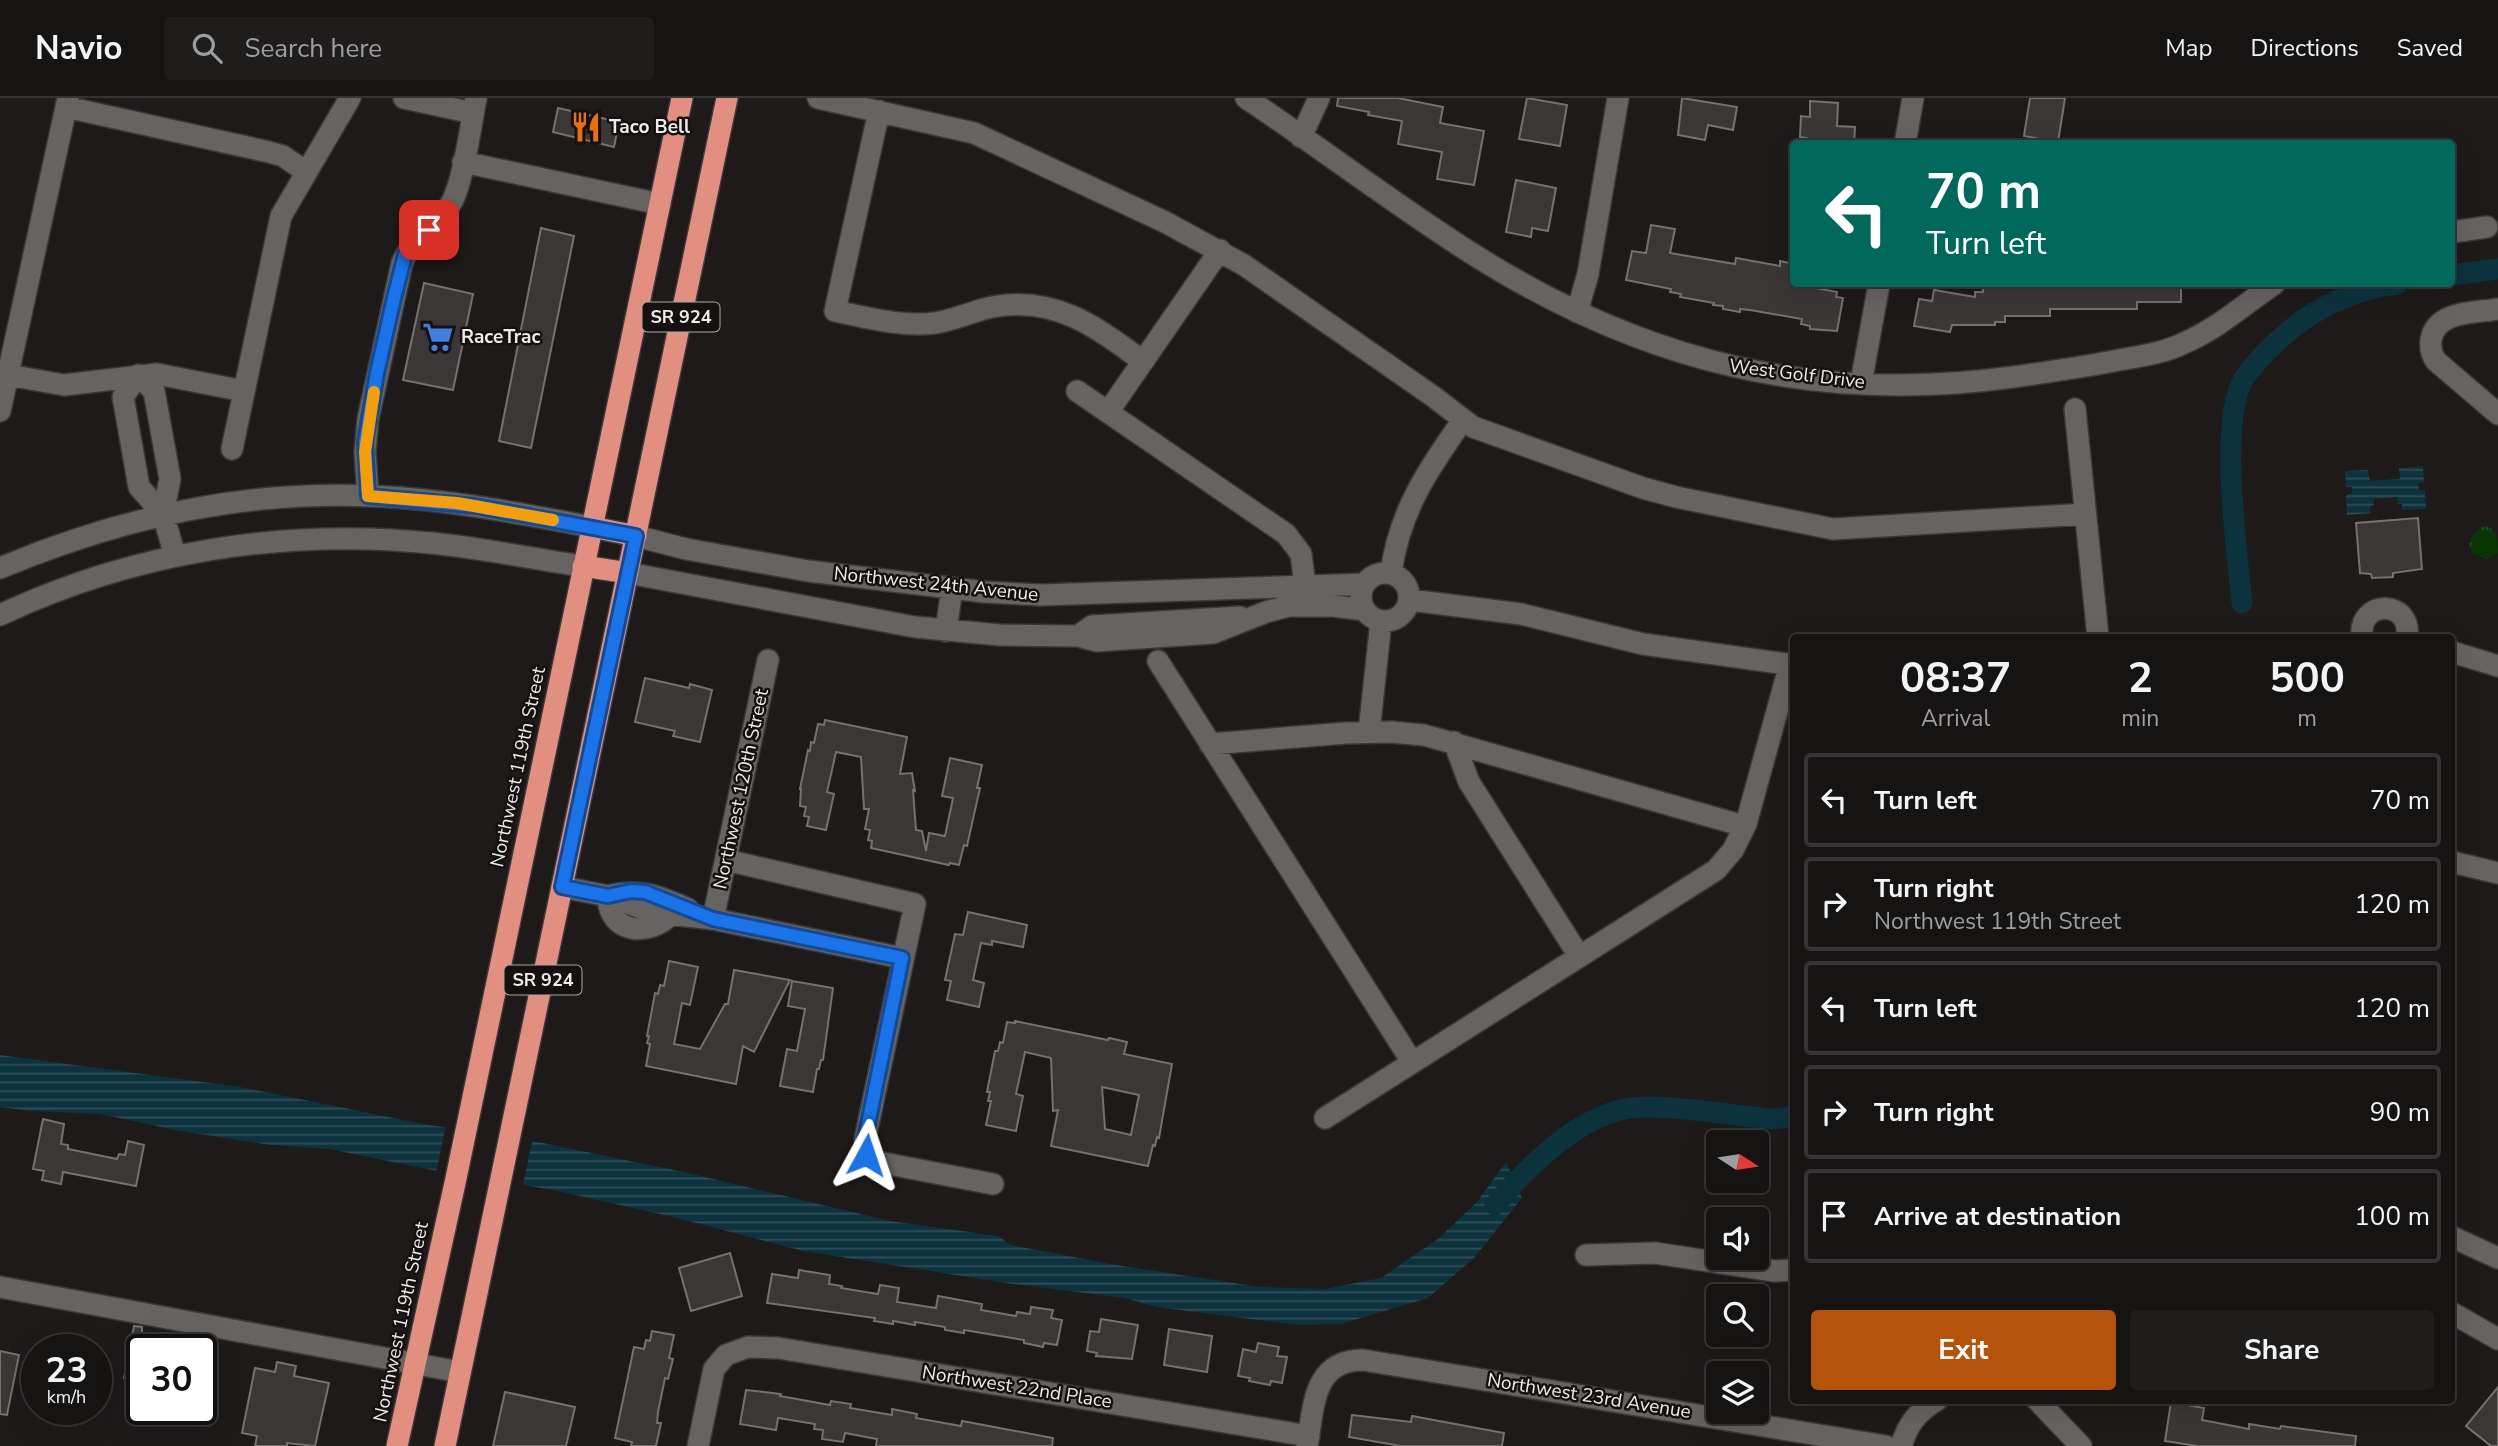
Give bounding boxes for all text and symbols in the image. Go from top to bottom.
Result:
search box [164,17,654,80]
text: Navio [35,26,122,71]
icon: search [188,29,226,67]
text: Search here [244,31,382,66]
text: Map [2165,32,2212,64]
text: Directions [2250,32,2359,64]
text: Saved [2397,32,2463,64]
restaurant icon: Taco Bell [569,110,603,144]
place label: Taco Bell [609,114,690,140]
text: 70 m [1926,158,2041,225]
icon: left [1811,168,1902,259]
pin [399,200,459,260]
icon: arrive [410,211,448,249]
text: Turn left [1926,222,2046,265]
road number: SR 924 [642,302,720,331]
supermarket icon: RaceTrac [421,320,455,354]
place label: RaceTrac [461,324,540,350]
street label: West Golf Drive [1728,353,1866,395]
street label: Northwest 24th Avenue [832,560,1040,608]
text: 08:37 [1900,650,2011,707]
text: 2 [2128,650,2153,707]
text: 500 [2269,650,2345,707]
street label: Northwest 119th Street [484,664,552,870]
street label: Northwest 120th Street [707,686,775,892]
text: Arrival [1921,703,1990,734]
text: min [2121,703,2159,734]
text: m [2297,703,2317,734]
icon: left [1815,781,1853,819]
text: Turn left [1874,783,1977,818]
text: 70 m [2370,783,2430,818]
text: Turn right [1874,871,1993,906]
icon: right [1815,885,1853,923]
text: 120 m [2354,887,2430,922]
text: Northwest 119th Street [1874,906,2121,937]
road number: SR 924 [504,966,582,995]
icon: left [1815,989,1853,1027]
text: Turn left [1874,991,1977,1026]
text: 120 m [2354,991,2430,1026]
icon: right [1815,1093,1853,1131]
text: Turn right [1874,1095,1993,1130]
text: 90 m [2370,1095,2430,1130]
position arrow [829,1118,903,1192]
north arrow [1706,1130,1769,1194]
map controls [1706,1130,1769,1424]
icon: arrive [1815,1197,1853,1235]
text: Arrive at destination [1874,1199,2121,1234]
text: 100 m [2354,1199,2430,1234]
button: sound [1706,1207,1769,1270]
street label: Northwest 119th Street [367,1219,435,1425]
button: search [1706,1284,1769,1347]
button: Exit [1811,1310,2116,1390]
button: Share [2130,1310,2434,1390]
speed limit sign: 30 [126,1334,217,1425]
text: 23 [45,1347,88,1394]
street label: Northwest 22nd Place [920,1359,1114,1415]
button: layers [1706,1361,1769,1424]
street label: Northwest 23rd Avenue [1485,1367,1693,1425]
text: km/h [47,1385,86,1409]

